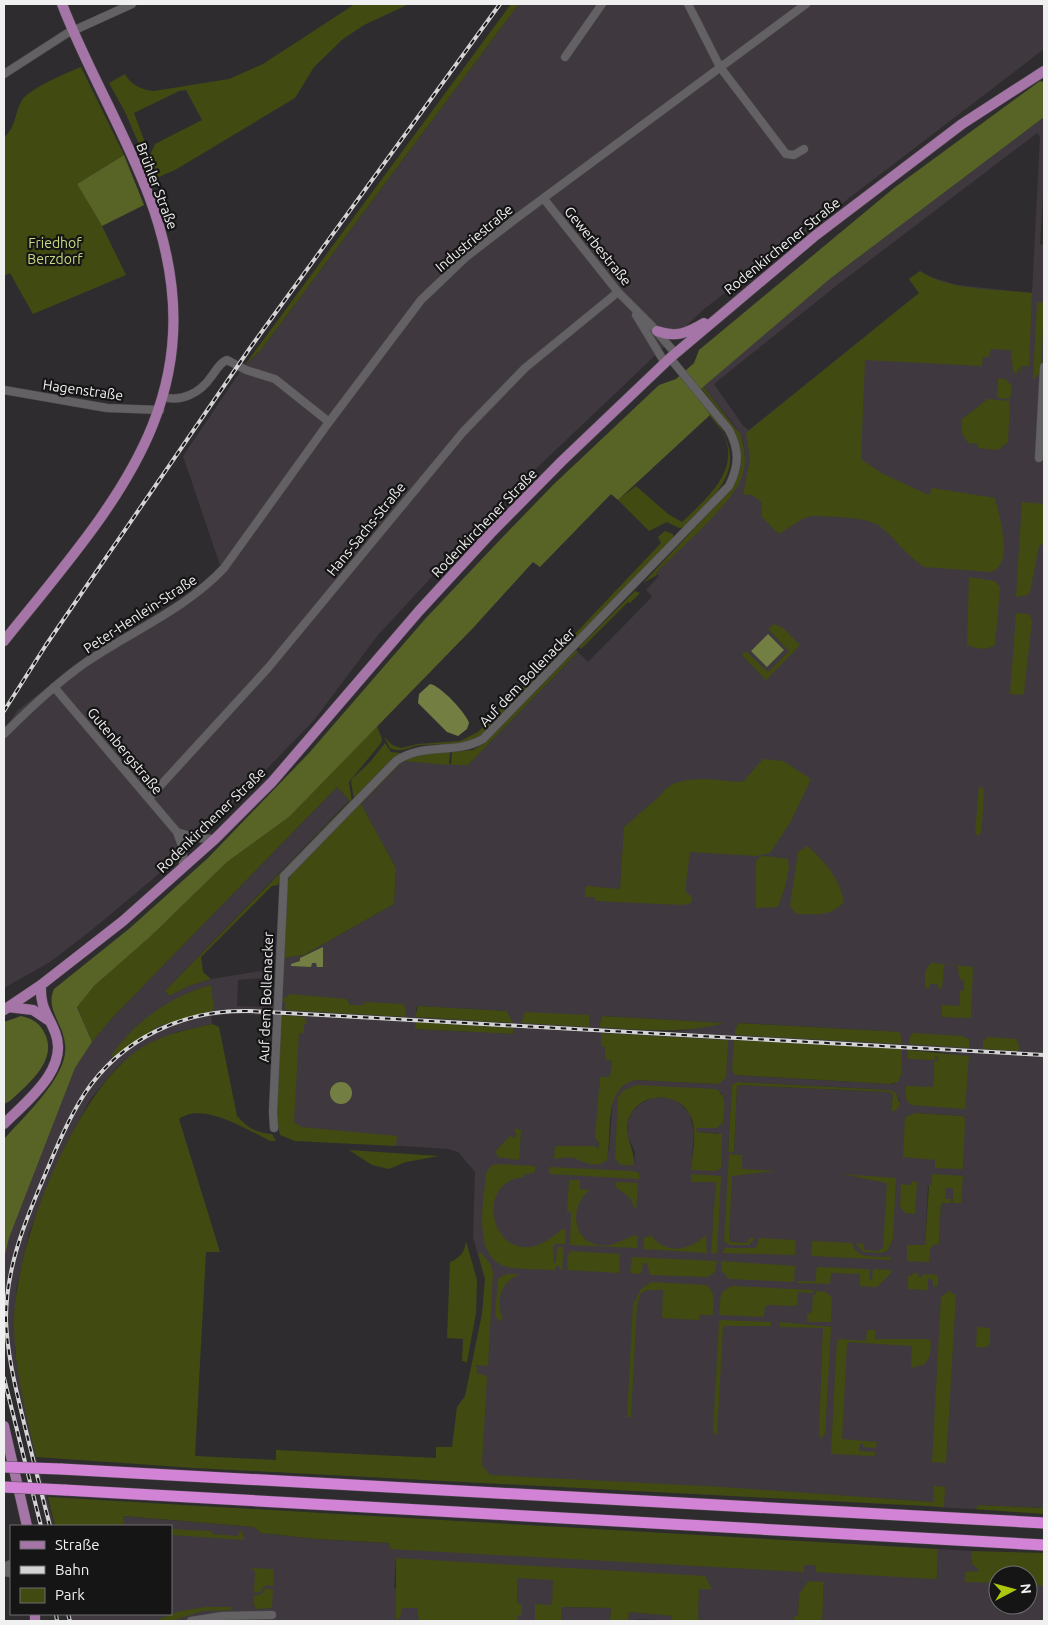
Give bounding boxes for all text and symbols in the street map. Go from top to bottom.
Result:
street label: Brühler Straße [133,140,181,232]
street label: Rodenkirchener Straße [721,194,843,298]
street label: Industriestraße [432,201,516,275]
street label: Gewerbestraße [561,203,635,289]
park label: Friedhof Berzdorf [27,235,83,267]
street label: Hagenstraße [42,376,124,404]
street label: Rodenkirchener Straße [428,465,540,581]
street label: Hans-Sachs-Straße [323,479,409,579]
street label: Peter-Henlein-Straße [80,571,200,657]
street label: Auf dem Bollenacker [476,624,579,730]
street label: Gutenbergstraße [84,705,166,797]
street label: Rodenkirchener Straße [153,764,269,876]
street label: Auf dem Bollenacker [256,931,276,1063]
legend [10,1525,172,1615]
text: Straße [55,1536,99,1553]
text: Bahn [55,1561,89,1578]
north arrow [988,1565,1038,1615]
text: N [1017,1583,1034,1595]
text: Park [55,1586,85,1603]

